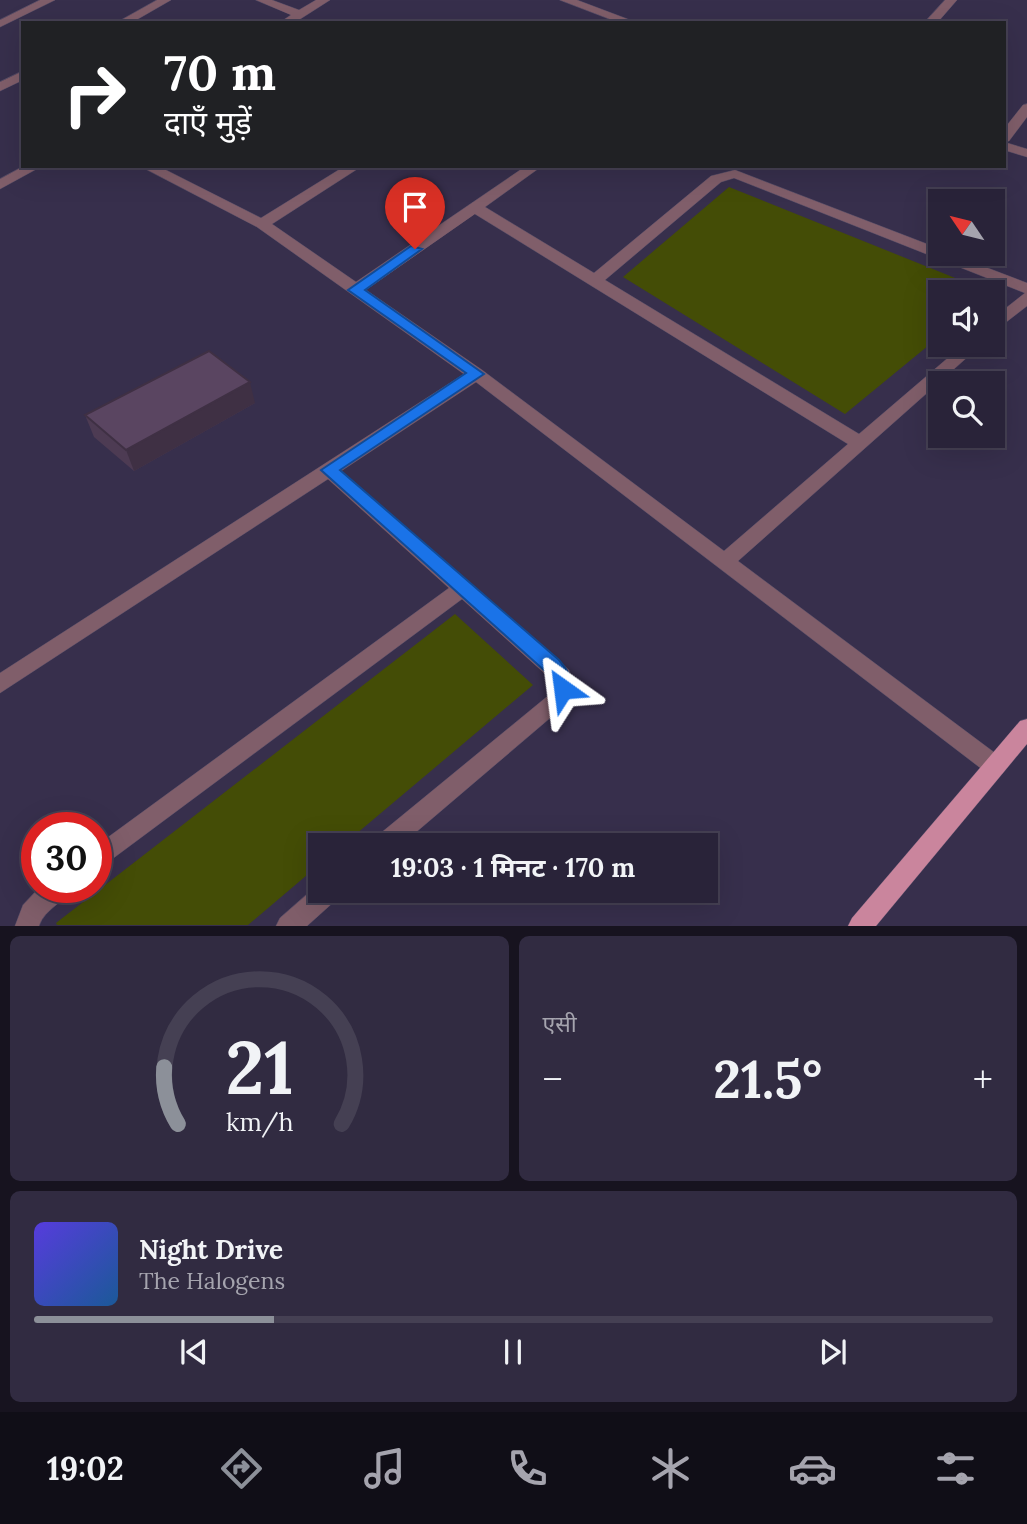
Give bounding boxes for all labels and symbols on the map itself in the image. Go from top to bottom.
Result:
pin [385,177,445,249]
north arrow [928,189,1004,266]
position arrow [526,652,600,726]
speed limit sign: 30 [21,812,112,903]

